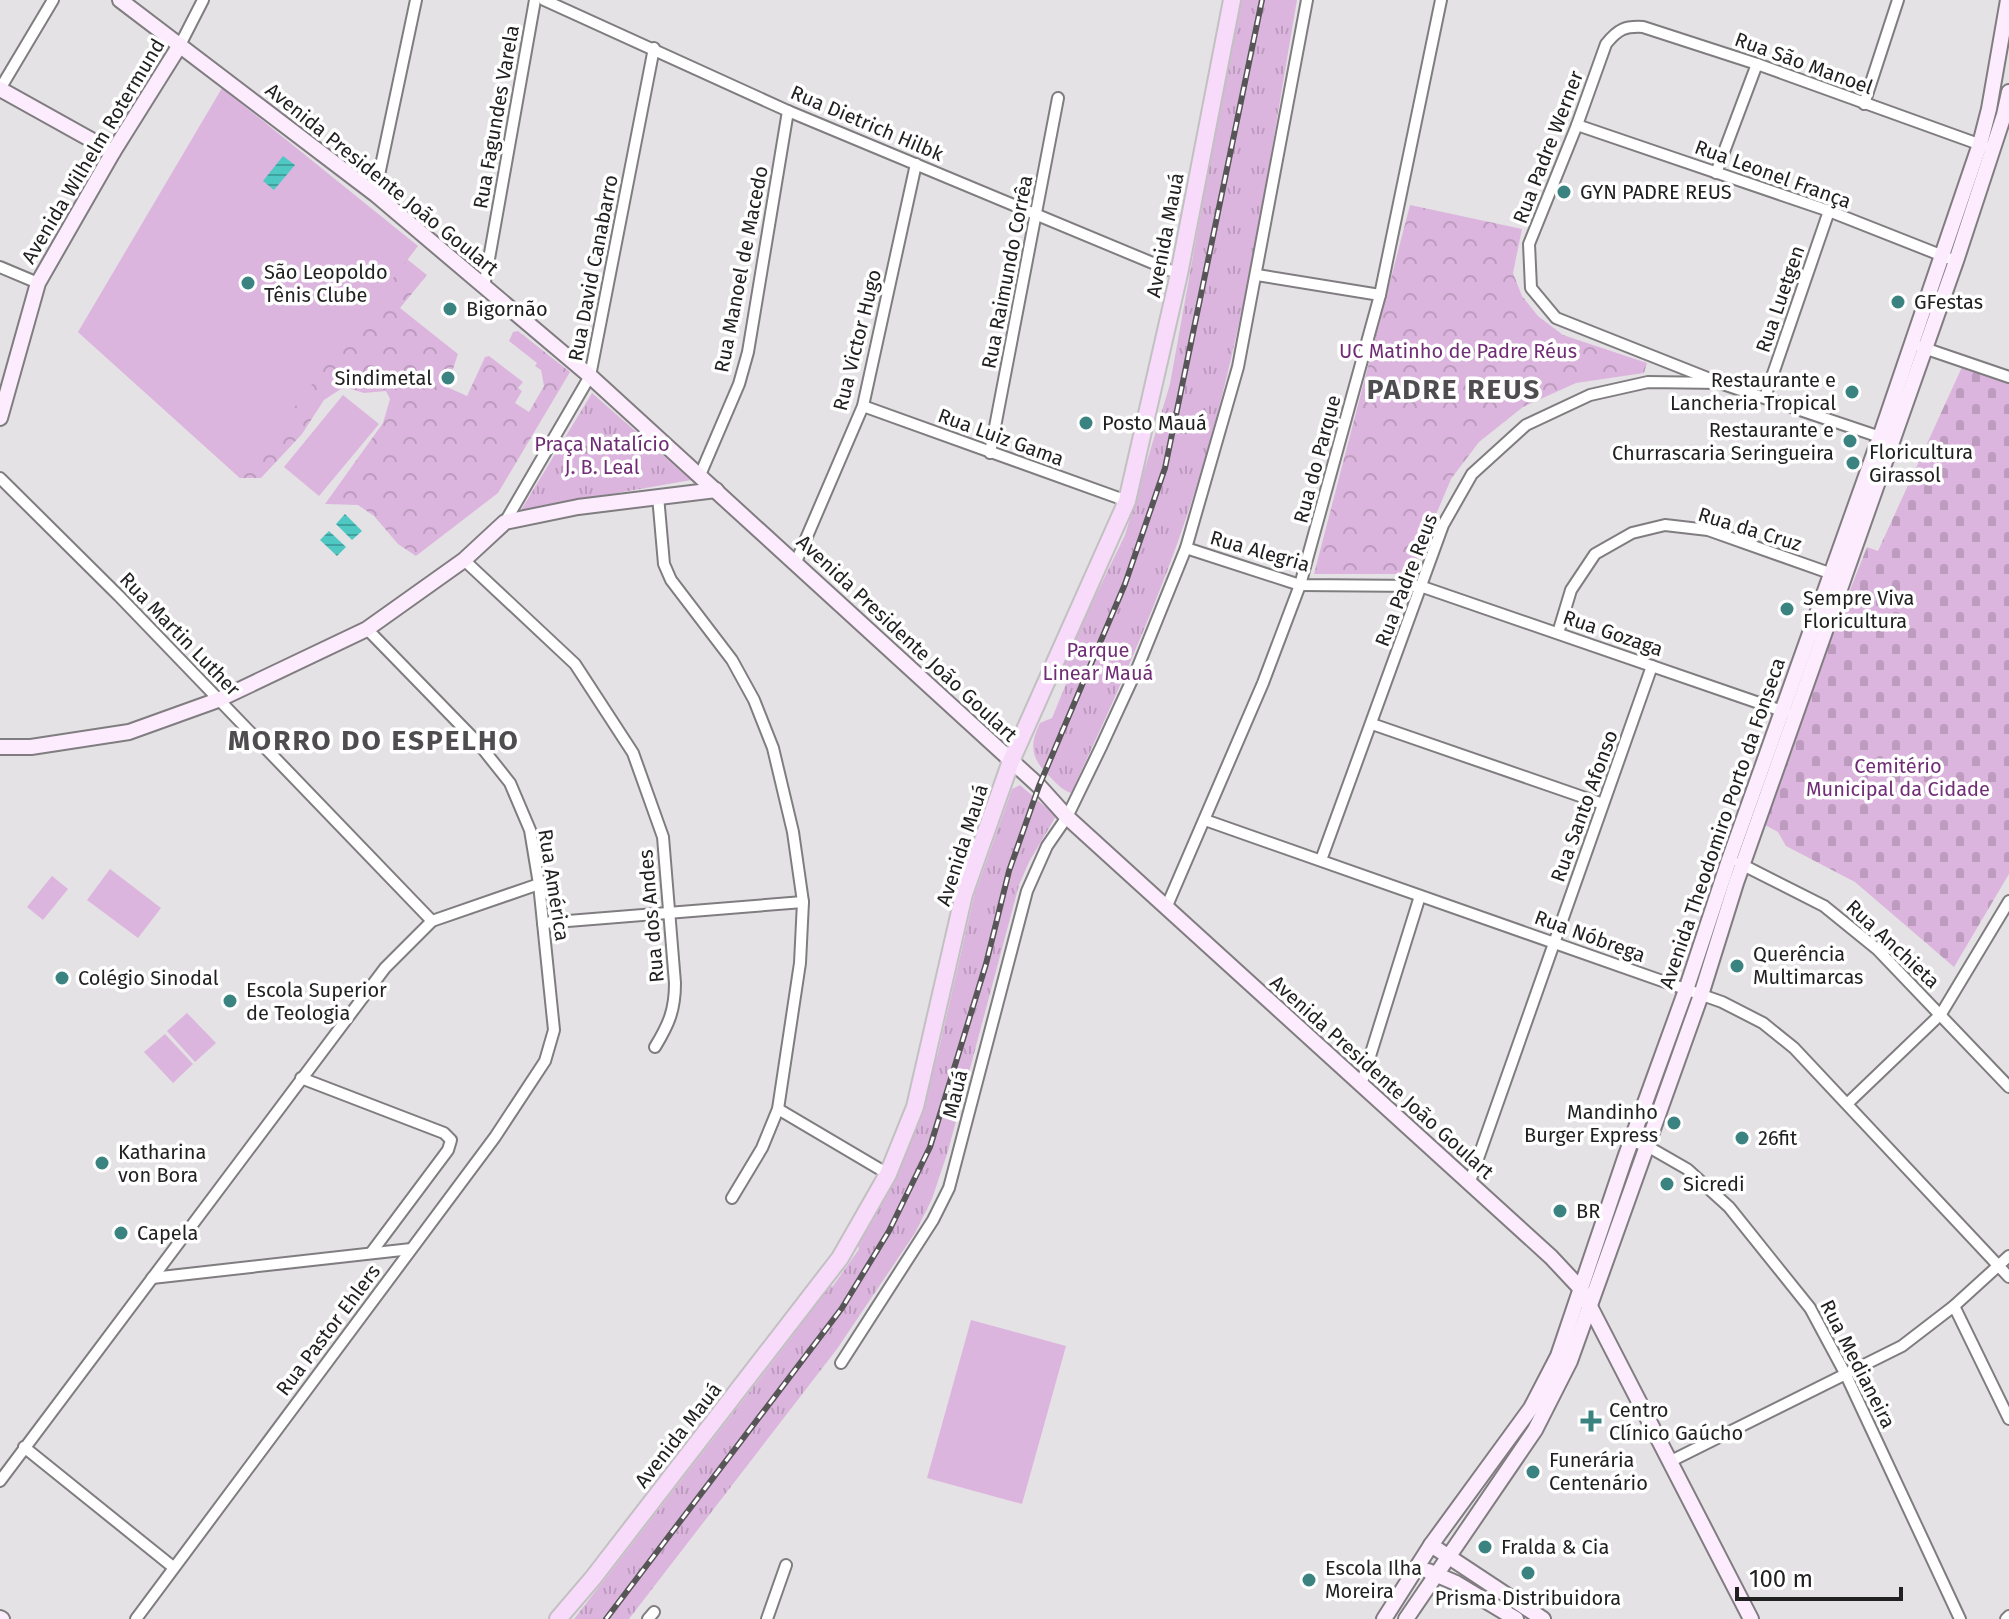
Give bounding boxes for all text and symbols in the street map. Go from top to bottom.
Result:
street label: Rua Fagundes Varela [468,23,524,211]
street label: Rua São Manoel [1732,27,1876,99]
street label: Avenida Wilhelm Rotermund [16,34,170,268]
street label: Rua Padre Werner [1508,67,1588,227]
street label: Avenida Presidente João Goulart [261,78,504,281]
street label: Rua Dietrich Hilbk [787,80,948,166]
street label: Rua Leonel França [1691,135,1855,214]
street label: Rua Manoel de Macedo [709,164,773,374]
street label: Avenida Mauá [1141,171,1189,299]
street label: Rua David Canabarro [563,173,623,363]
street label: Rua Raimundo Corrêa [976,173,1038,371]
place label: GYN PADRE REUS [1580,180,1732,204]
marker: GYN PADRE REUS [1555,183,1573,201]
street label: Rua Luetgen [1750,242,1810,356]
place label: São Leopoldo Tênis Clube [264,260,388,307]
street label: Rua Victor Hugo [828,267,886,413]
marker: São Leopoldo Tênis Clube [239,274,257,292]
place label: GFestas [1914,290,1983,314]
marker: GFestas [1889,293,1907,311]
place label: Bigornão [466,297,548,321]
marker: Bigornão [441,300,459,318]
park label: UC Matinho de Padre Réus [1339,339,1577,363]
place label: Sindimetal [334,366,432,390]
place label: Restaurante e Lancheria Tropical [1670,368,1836,415]
marker: Sindimetal [439,369,457,387]
district label: PADRE REUS [1367,373,1541,406]
marker: Restaurante e Lancheria Tropical [1843,383,1861,401]
street label: Rua do Parque [1288,392,1346,526]
street label: Rua Luiz Gama [935,403,1067,471]
place label: Posto Mauá [1102,411,1207,435]
marker: Posto Mauá [1077,414,1095,432]
place label: Restaurante e Churrascaria Seringueira [1612,418,1834,465]
park label: Praça Natalício J. B. Leal [534,432,670,479]
marker: Restaurante e Churrascaria Seringueira [1841,432,1859,450]
place label: Floricultura Girassol [1869,440,1973,487]
marker: Floricultura Girassol [1844,454,1862,472]
street label: Rua da Cruz [1695,502,1805,556]
street label: Rua Padre Reus [1370,510,1442,650]
street label: Rua Alegria [1207,525,1313,577]
street label: Avenida Presidente João Goulart [792,529,1023,747]
street label: Rua Martin Luther [115,567,245,701]
place label: Sempre Viva Floricultura [1803,586,1914,633]
marker: Sempre Viva Floricultura [1778,600,1796,618]
street label: Rua Gozaga [1560,605,1666,661]
park label: Parque Linear Mauá [1043,638,1153,685]
street label: Avenida Theodomiro Porto da Fonseca [1654,654,1790,992]
district label: MORRO DO ESPELHO [228,724,520,757]
street label: Rua Santo Afonso [1545,727,1623,885]
park label: Cemitério Municipal da Cidade [1806,754,1990,801]
street label: Avenida Mauá [931,781,993,909]
street label: Rua América [533,827,575,943]
street label: Rua dos Andes [633,848,669,984]
street label: Rua Anchieta [1841,895,1945,993]
street label: Rua Nóbrega [1531,905,1649,967]
place label: Querência Multimarcas [1753,942,1863,989]
marker: Querência Multimarcas [1728,957,1746,975]
place label: Colégio Sinodal [78,966,219,990]
marker: Colégio Sinodal [53,969,71,987]
street label: Avenida Presidente João Goulart [1265,970,1499,1184]
place label: Escola Superior de Teologia [246,978,387,1025]
marker: Escola Superior de Teologia [221,992,239,1010]
street label: Mauá [937,1067,973,1121]
place label: Mandinho Burger Express [1524,1100,1658,1147]
marker: Mandinho Burger Express [1665,1114,1683,1132]
place label: 26fit [1758,1126,1798,1150]
marker: 26fit [1733,1129,1751,1147]
place label: Katharina von Bora [118,1140,206,1187]
marker: Katharina von Bora [93,1154,111,1172]
place label: Sicredi [1683,1172,1745,1196]
marker: Sicredi [1658,1175,1676,1193]
place label: BR [1576,1199,1600,1223]
marker: BR [1551,1202,1569,1220]
place label: Capela [137,1221,198,1245]
marker: Capela [112,1224,130,1242]
street label: Rua Pastor Ehlers [271,1260,385,1400]
street label: Rua Medianeira [1815,1296,1901,1432]
street label: Avenida Mauá [630,1378,726,1492]
place label: Centro Clínico Gaúcho [1609,1398,1743,1445]
marker: Centro Clínico Gaúcho [1580,1410,1602,1432]
place label: Funerária Centenário [1549,1448,1648,1495]
marker: Funerária Centenário [1524,1463,1542,1481]
place label: Fralda & Cia [1501,1535,1609,1559]
marker: Fralda & Cia [1476,1538,1494,1556]
scale bar [1737,1551,1901,1601]
place label: Escola Ilha Moreira [1325,1556,1422,1603]
marker: Prisma Distribuidora [1519,1564,1537,1582]
text: 100 m [1749,1565,1813,1593]
marker: Escola Ilha Moreira [1300,1571,1318,1589]
place label: Prisma Distribuidora [1435,1586,1621,1610]

